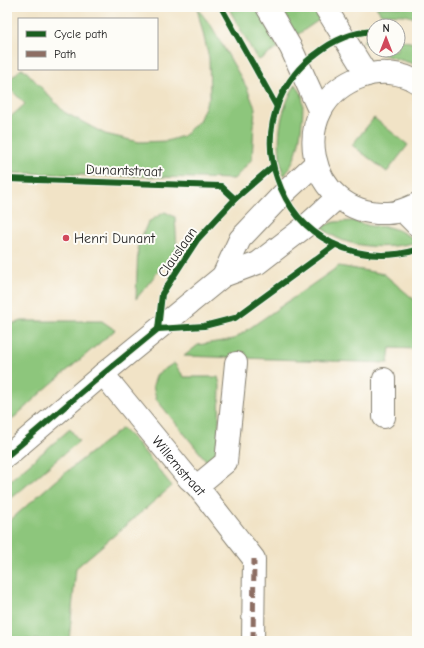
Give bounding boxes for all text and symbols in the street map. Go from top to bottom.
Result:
legend [18,18,158,70]
north arrow [366,18,406,58]
text: N [382,22,390,35]
text: Cycle path [54,27,107,41]
text: Path [54,47,76,61]
street label: Dunantstraat [86,161,163,180]
street label: Clauslaan [154,224,201,281]
place label: Henri Dunant [74,230,156,247]
marker: Henri Dunant [61,233,71,243]
street label: Willemstraat [148,432,210,500]

